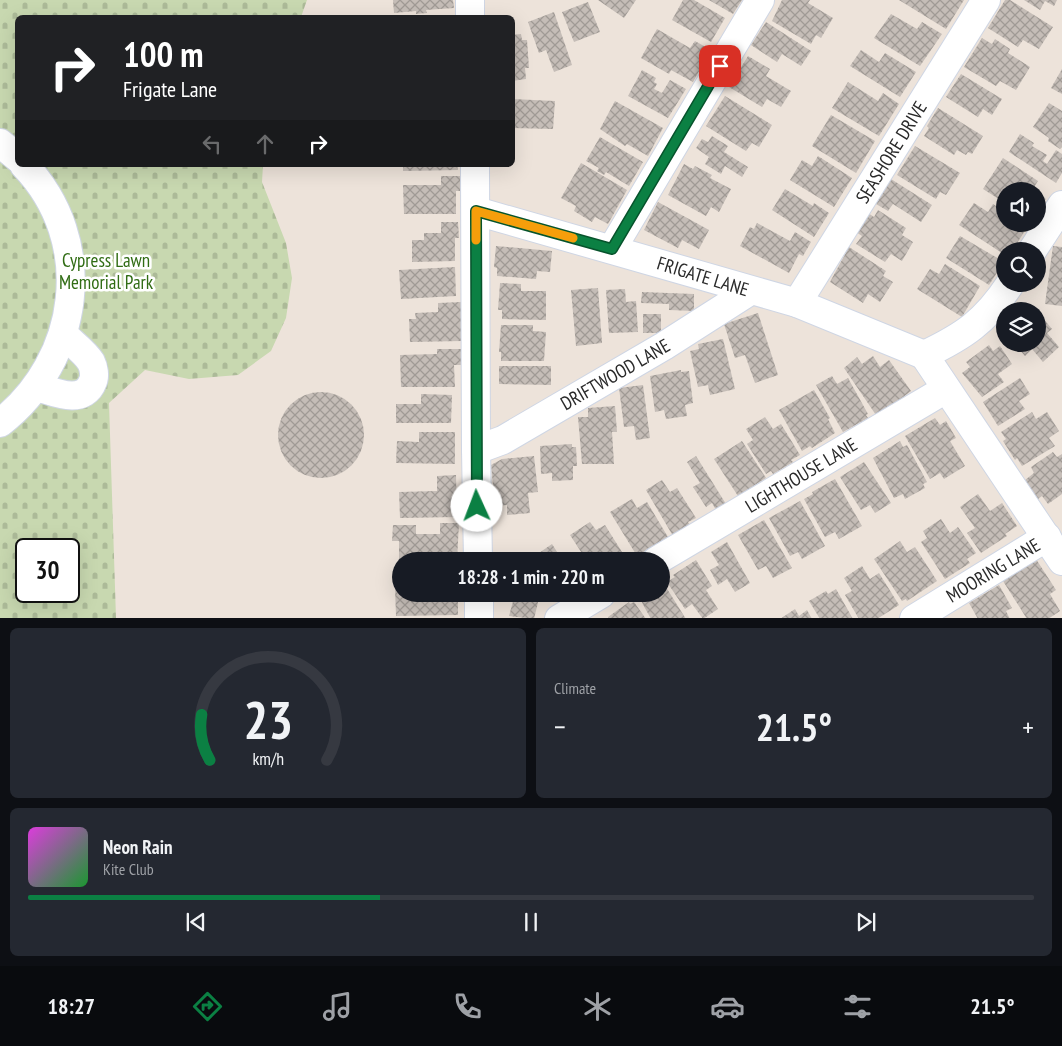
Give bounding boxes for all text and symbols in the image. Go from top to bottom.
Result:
text: 100 m [123,31,204,77]
icon: right [40,35,105,100]
pin [699,45,741,87]
icon: arrive [706,52,734,80]
text: Frigate Lane [123,75,217,103]
street label: SEASHORE DRIVE [850,97,932,207]
icon: left [198,130,226,158]
icon: ahead [251,130,279,158]
icon: right [304,130,332,158]
map controls [996,182,1046,352]
button: sound [996,182,1046,232]
button: search [996,242,1046,292]
park label: Cypress Lawn Memorial Park [59,248,154,294]
street label: FRIGATE LANE [654,251,752,301]
button: layers [996,302,1046,352]
street label: DRIFTWOOD LANE [556,333,674,415]
street label: LIGHTHOUSE LANE [741,432,861,518]
position arrow [450,479,502,531]
street label: MOORING LANE [942,533,1044,607]
speed limit sign: 30 [15,538,80,603]
text: 18:28 · 1 min · 220 m [458,565,604,589]
text: Climate [554,678,596,698]
text: 23 [243,686,293,753]
text: 21.5° [756,702,832,751]
text: − [554,708,566,745]
text: + [1022,708,1034,745]
text: km/h [252,747,284,770]
text: Neon Rain [103,835,172,859]
text: Kite Club [103,859,154,879]
icon: previous [182,908,210,936]
icon: pause [517,908,545,936]
icon: next [852,908,880,936]
icon: directions [190,989,225,1024]
icon: music [320,989,355,1024]
icon: phone [450,989,485,1024]
icon: climate [580,989,615,1024]
icon: car [710,989,745,1024]
icon: filters [840,989,875,1024]
text: 18:27 [48,992,95,1020]
text: 21.5° [970,992,1014,1020]

